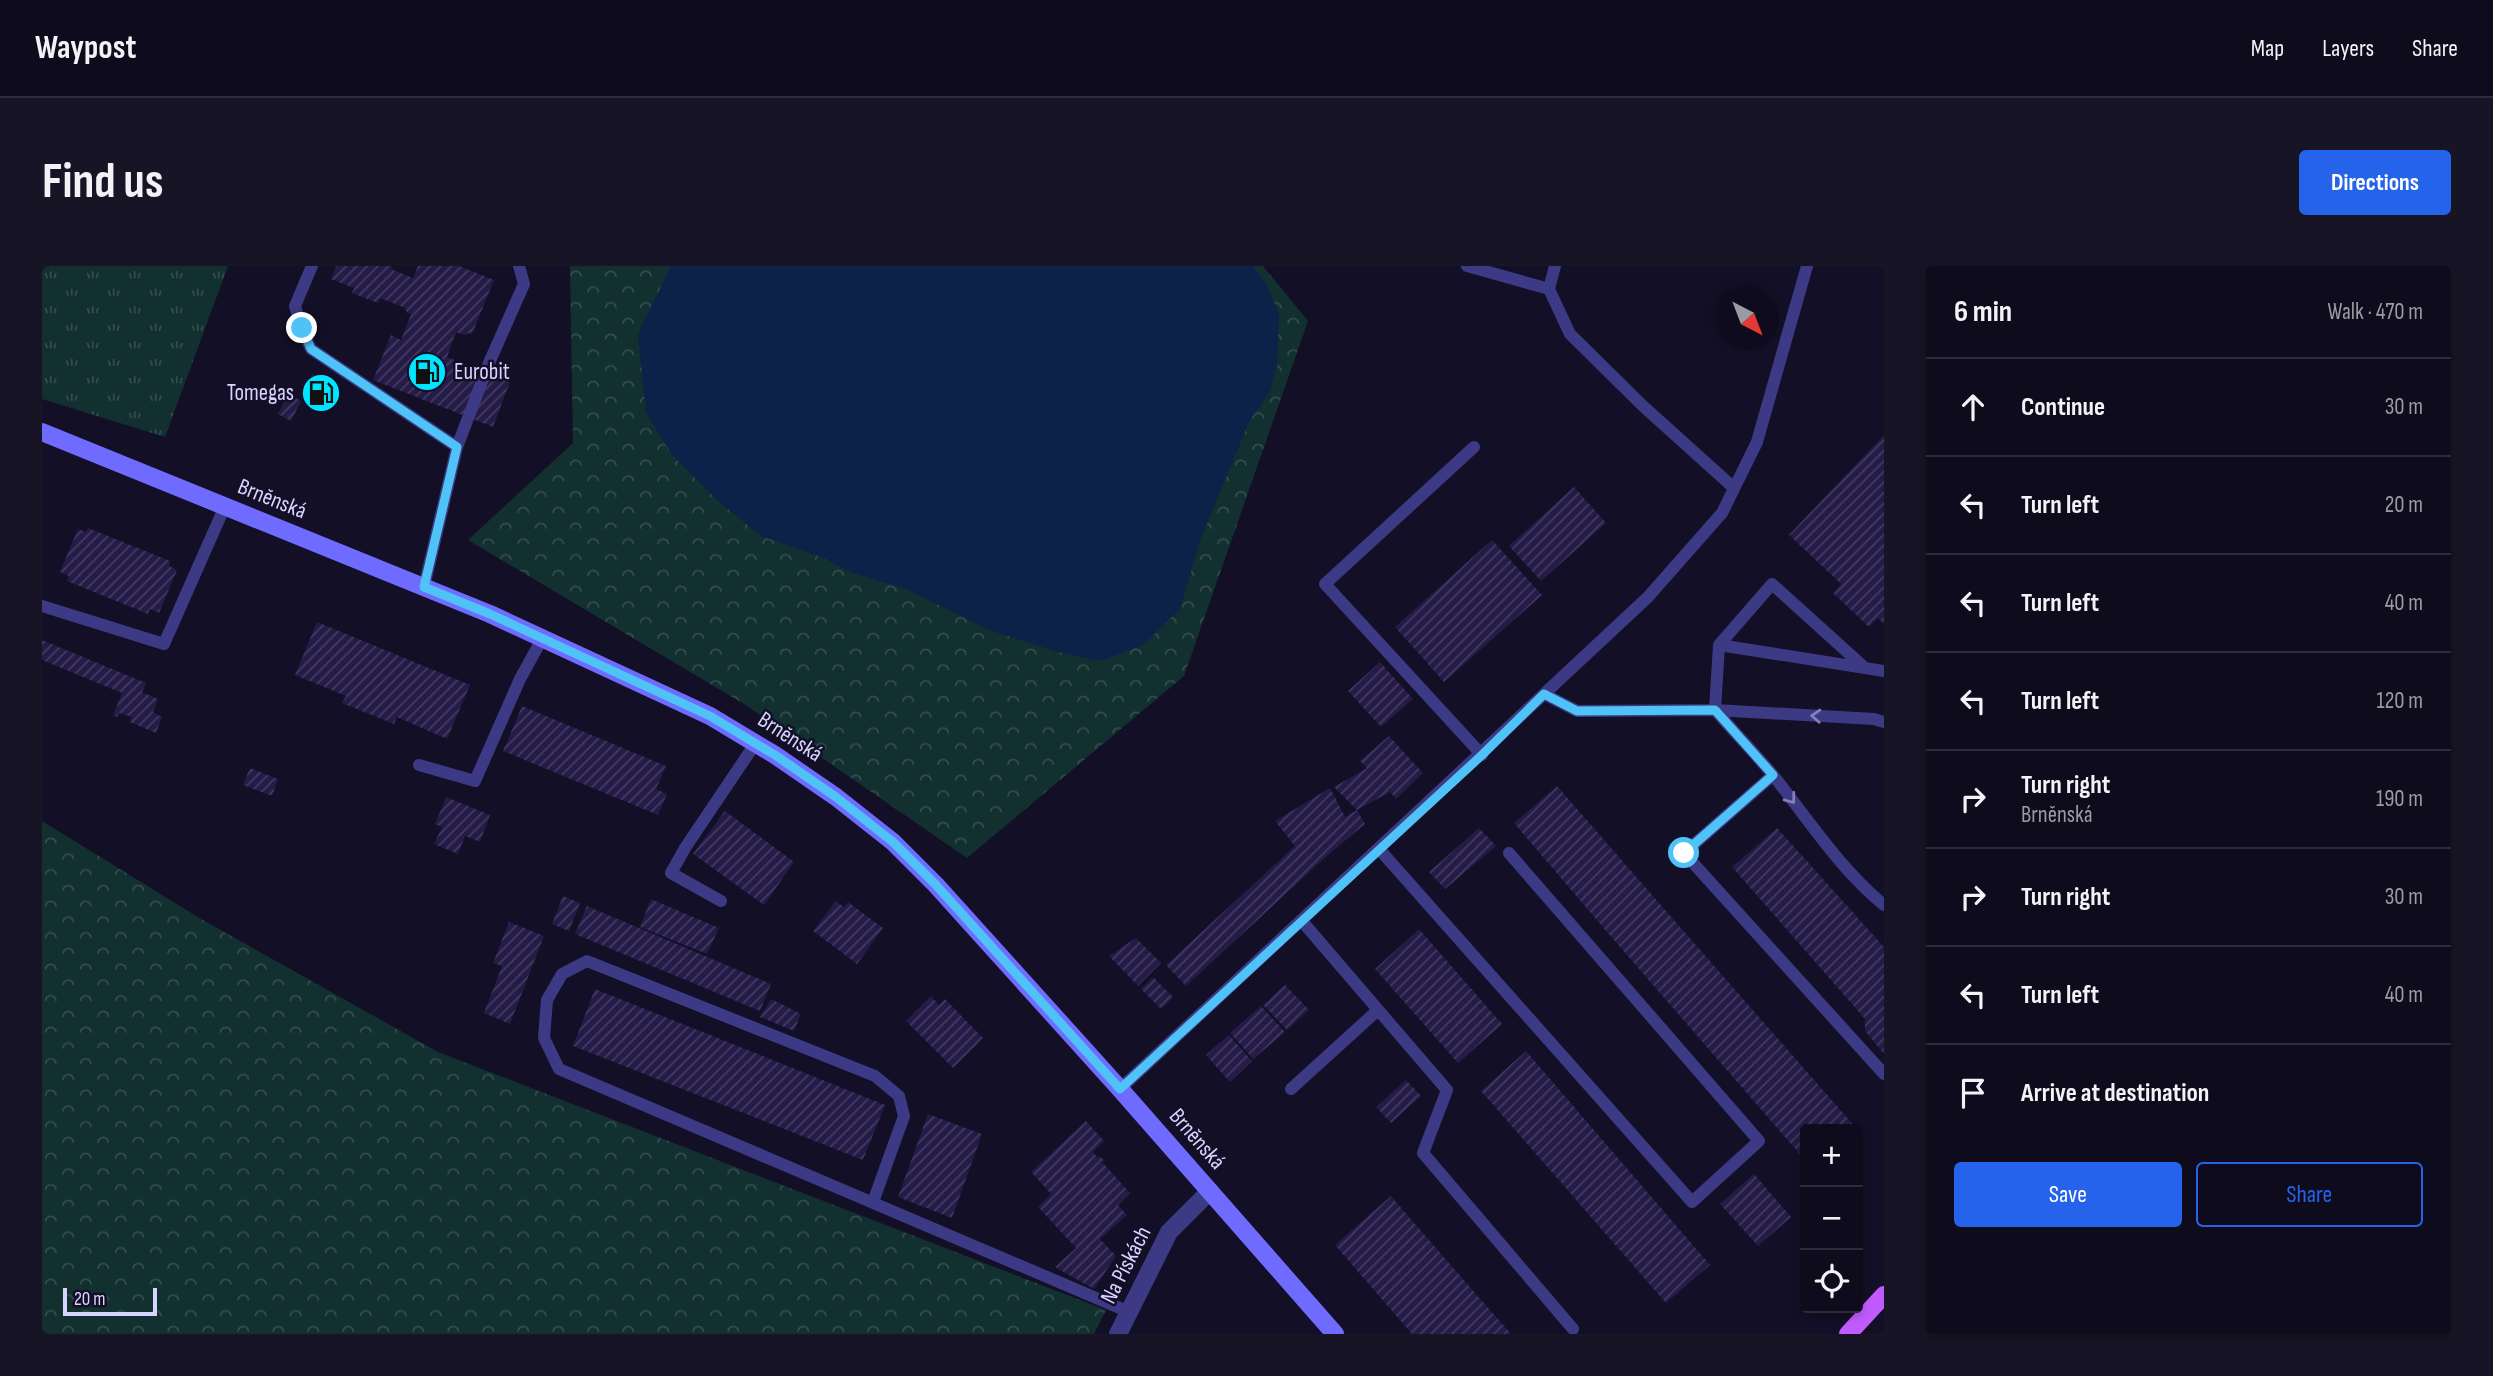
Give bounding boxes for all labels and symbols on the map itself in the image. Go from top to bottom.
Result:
north arrow [1716,287,1779,350]
route end [286,312,317,343]
fuel station icon: Eurobit [406,351,448,393]
place label: Eurobit [454,358,510,386]
fuel station icon: Tomegas [300,372,342,414]
place label: Tomegas [227,379,294,407]
street label: Brněnská [234,473,310,525]
street label: Brněnská [752,706,828,768]
one-way arrow [1810,709,1821,724]
one-way arrow [1783,791,1796,804]
route start [1668,837,1699,868]
street label: Brněnská [1163,1103,1231,1175]
street label: Na Pískách [1095,1222,1157,1308]
scale bar [63,1285,158,1317]

